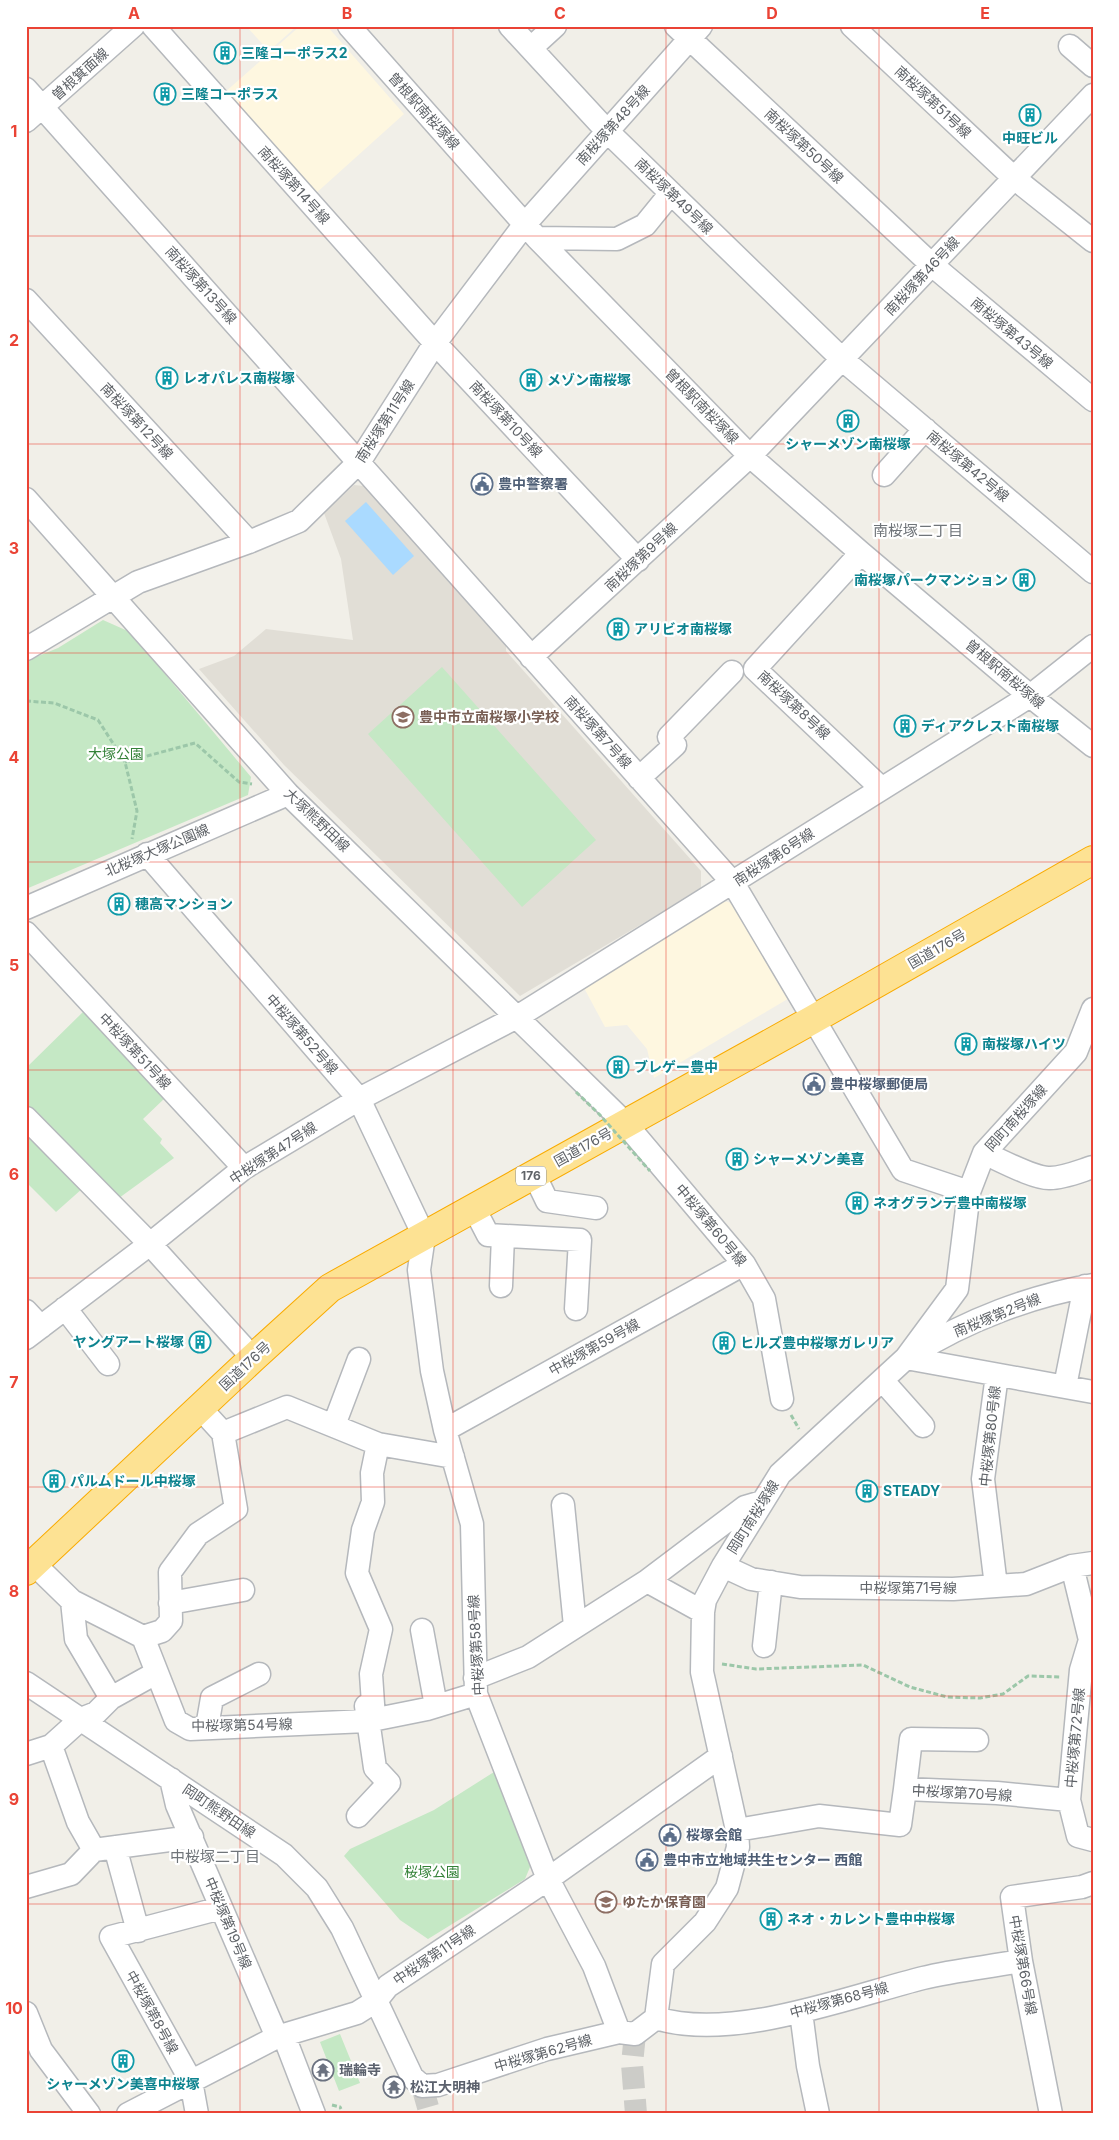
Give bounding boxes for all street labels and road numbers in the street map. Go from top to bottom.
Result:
street label: 曽根箕面線 [48,44,111,103]
street label: 南桜塚第51号線 [892,62,975,141]
street label: 曽根駅南桜塚線 [385,69,463,153]
street label: 南桜塚第48号線 [572,81,653,168]
street label: 南桜塚第50号線 [761,105,847,186]
street label: 南桜塚第14号線 [255,142,334,227]
street label: 南桜塚第49号線 [632,154,717,237]
street label: 南桜塚第46号線 [881,233,963,319]
street label: 南桜塚第13号線 [162,242,241,327]
street label: 南桜塚第43号線 [968,293,1057,372]
street label: 曽根駅南桜塚線 [662,365,743,447]
street label: 南桜塚第11号線 [351,376,418,465]
street label: 南桜塚第10号線 [467,377,546,460]
street label: 南桜塚第12号線 [98,379,177,462]
street label: 南桜塚第42号線 [924,426,1013,505]
street label: 南桜塚第9号線 [601,519,680,594]
street label: 曽根駅南桜塚線 [962,636,1048,712]
street label: 南桜塚第8号線 [755,667,834,742]
street label: 南桜塚第7号線 [561,692,635,772]
street label: 大塚熊野田線 [281,784,353,855]
street label: 北桜塚大塚公園線 [102,820,212,879]
street label: 南桜塚第6号線 [730,824,817,889]
street label: 国道176号 [905,925,969,972]
street label: 中桜塚第52号線 [263,990,342,1077]
street label: 中桜塚第51号線 [96,1009,175,1092]
street label: 岡町南桜塚線 [981,1081,1050,1155]
street label: 中桜塚第47号線 [226,1118,320,1187]
street label: 国道176号 [551,1124,615,1170]
road number: 176 [516,1166,546,1186]
street label: 中桜塚第60号線 [672,1180,751,1269]
street label: 南桜塚第2号線 [951,1289,1043,1340]
street label: 中桜塚第59号線 [545,1315,642,1379]
street label: 国道176号 [215,1338,274,1394]
street label: 中桜塚第80号線 [976,1385,1003,1487]
street label: 岡町南桜塚線 [723,1477,782,1557]
street label: 中桜塚第71号線 [859,1579,957,1596]
street label: 中桜塚第58号線 [464,1594,487,1696]
street label: 中桜塚第72号線 [1062,1687,1087,1789]
street label: 中桜塚第54号線 [191,1715,293,1734]
street label: 岡町熊野田線 [180,1780,259,1841]
street label: 中桜塚第70号線 [911,1781,1013,1804]
street label: 中桜塚第19号線 [201,1874,256,1971]
street label: 中桜塚第66号線 [1006,1914,1041,2016]
street label: 中桜塚第11号線 [389,1921,478,1988]
street label: 中桜塚第8号線 [123,1967,182,2056]
street label: 中桜塚第68号線 [788,1978,890,2021]
street label: 中桜塚第62号線 [492,2030,594,2075]

